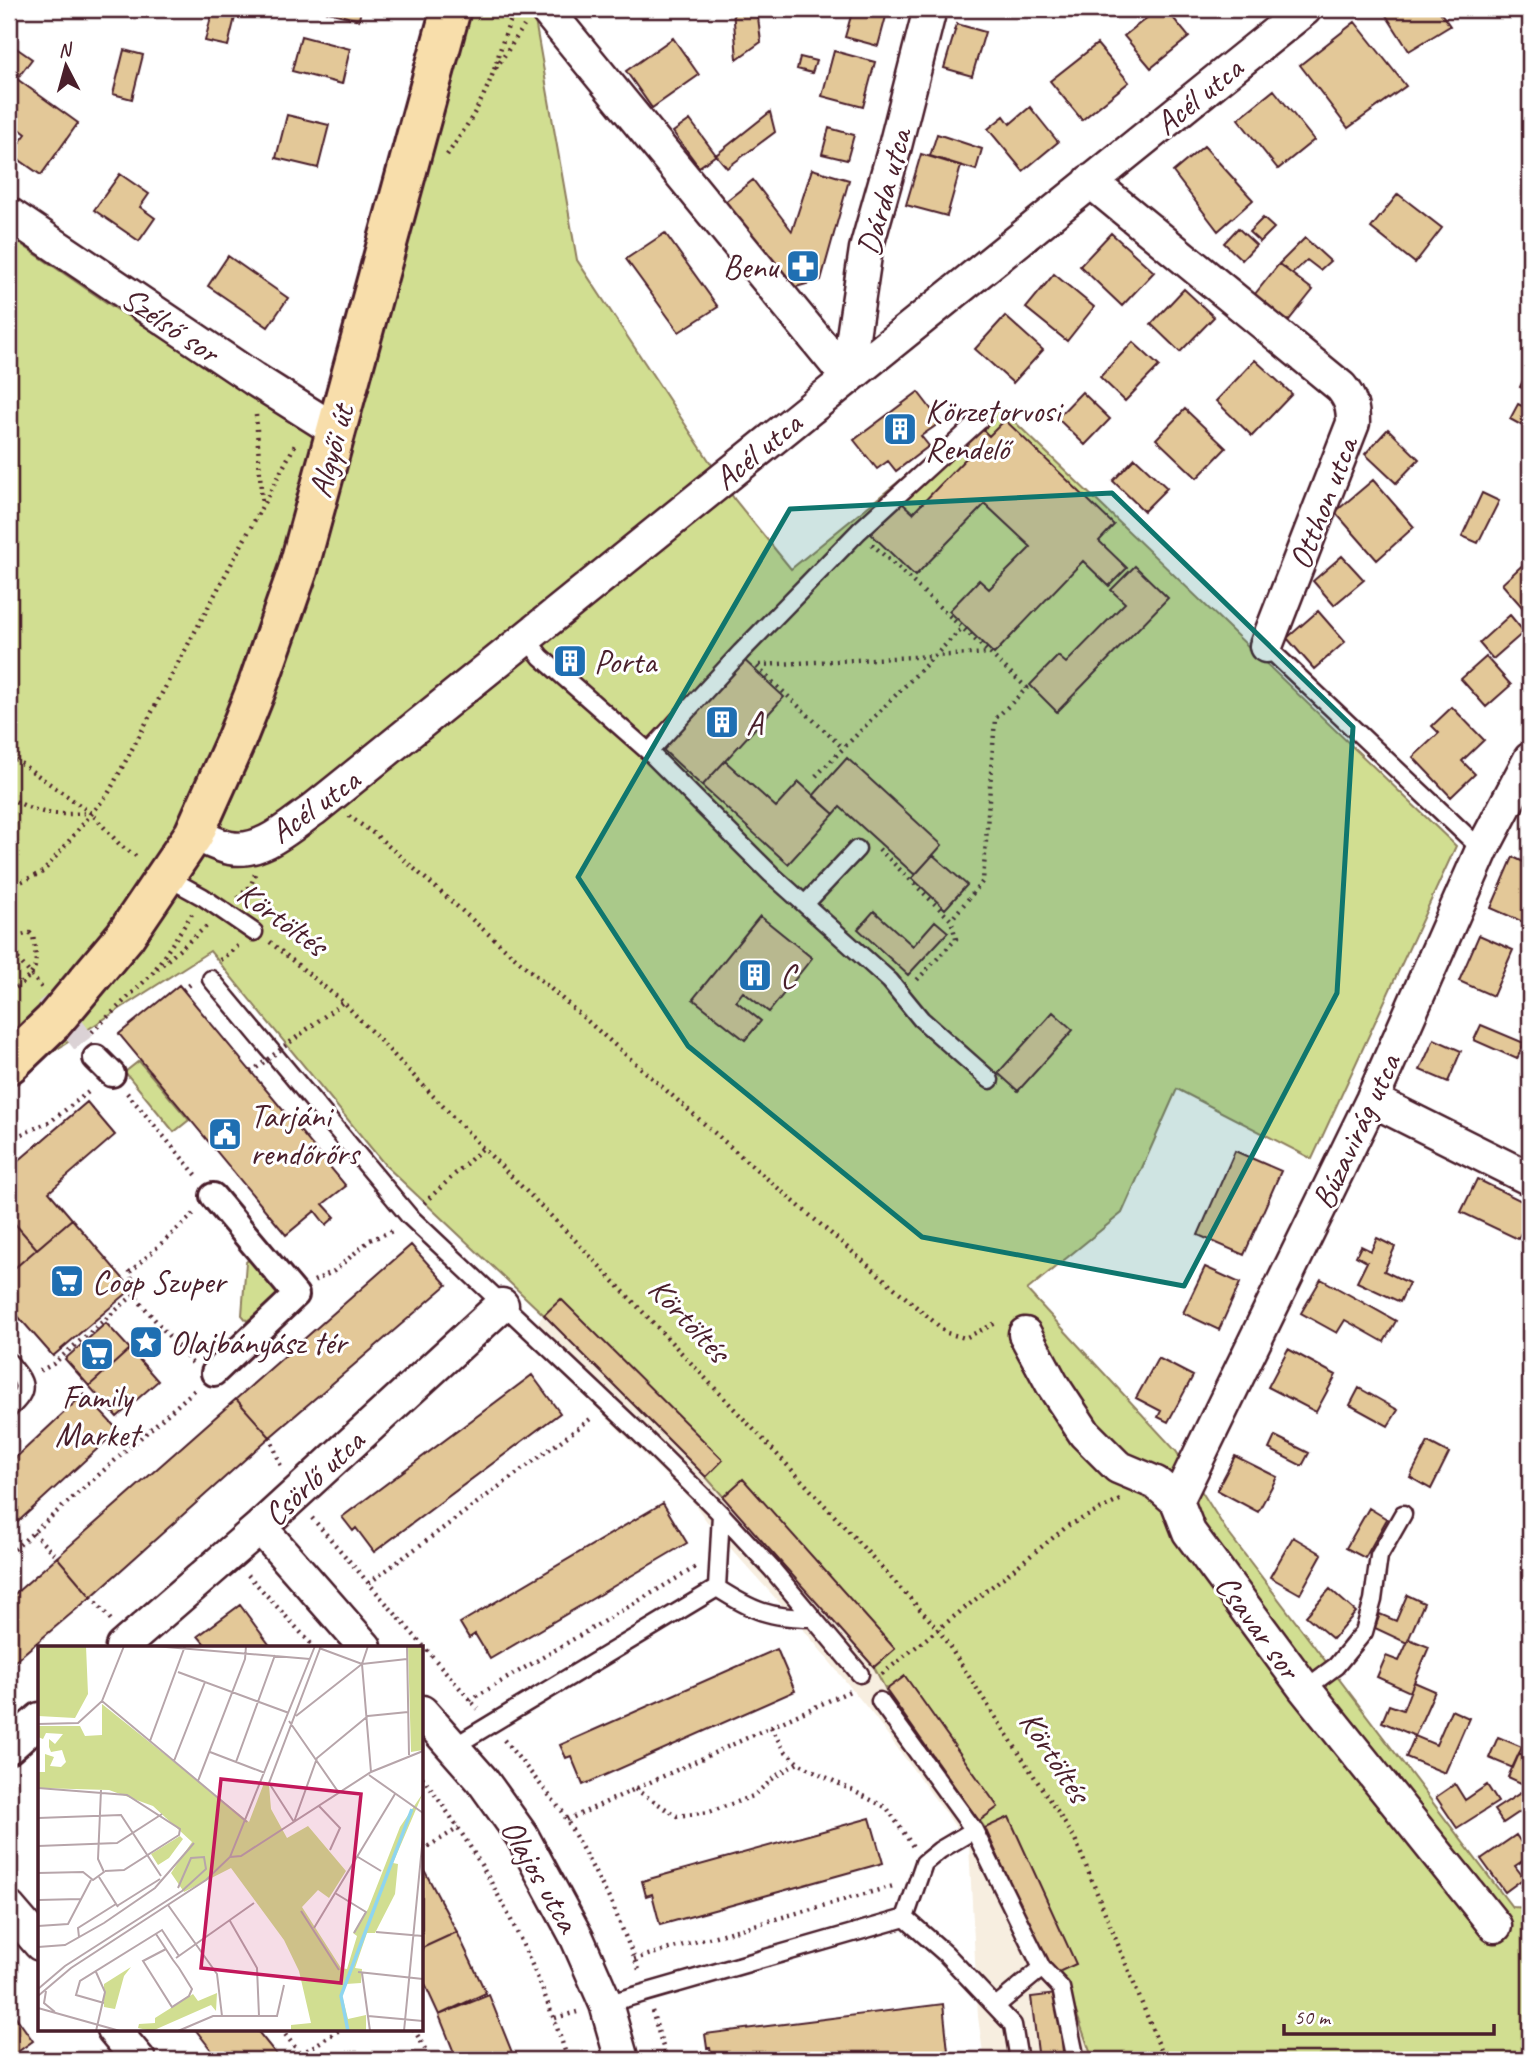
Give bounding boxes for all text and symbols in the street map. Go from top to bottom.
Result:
north arrow [32,32,102,102]
text: N [57,37,75,63]
street label: Acél utca [1146,46,1253,144]
street label: Dárda utca [847,122,922,260]
place label: Benu [723,246,780,288]
pharmacy icon: Benu [784,247,822,285]
street label: Szélső sor [113,277,229,374]
place label: Körzetorvosi Rendelő [925,390,1064,470]
street label: Algyői út [299,397,364,502]
street label: Acél utca [705,401,812,499]
building icon: Körzetorvosi Rendelő [881,410,919,448]
street label: Otthon utca [1279,429,1368,575]
place label: Porta [594,641,658,683]
building icon: Porta [551,642,589,680]
place label: A [746,702,764,744]
building icon: A [703,703,741,741]
street label: Acél utca [261,758,369,853]
street label: Körtöltés [229,872,338,967]
place label: C [780,955,799,997]
building icon: C [736,956,774,994]
street label: Búzavirág utca [1302,1046,1411,1216]
place label: Tarjáni rendőrőrs [250,1095,361,1175]
public building icon: Tarjáni rendőrőrs [206,1115,244,1153]
place label: Coop Szuper [92,1261,228,1303]
supermarket icon: Coop Szuper [48,1262,86,1300]
street label: Körtöltés [639,1268,741,1373]
place label: Olajbányász tér [170,1322,349,1364]
place icon: Olajbányász tér [127,1323,165,1361]
supermarket icon: Family Market [78,1335,116,1373]
place label: Family Market [55,1376,143,1456]
street label: Csörlő utca [254,1419,374,1535]
street label: Csavar sor [1206,1566,1312,1689]
inset map [38,1646,424,2030]
street label: Körtöltés [1010,1703,1102,1813]
street label: Olajos utca [491,1811,591,1942]
scale bar [1284,1992,1494,2036]
text: 50 m [1294,2004,1332,2030]

